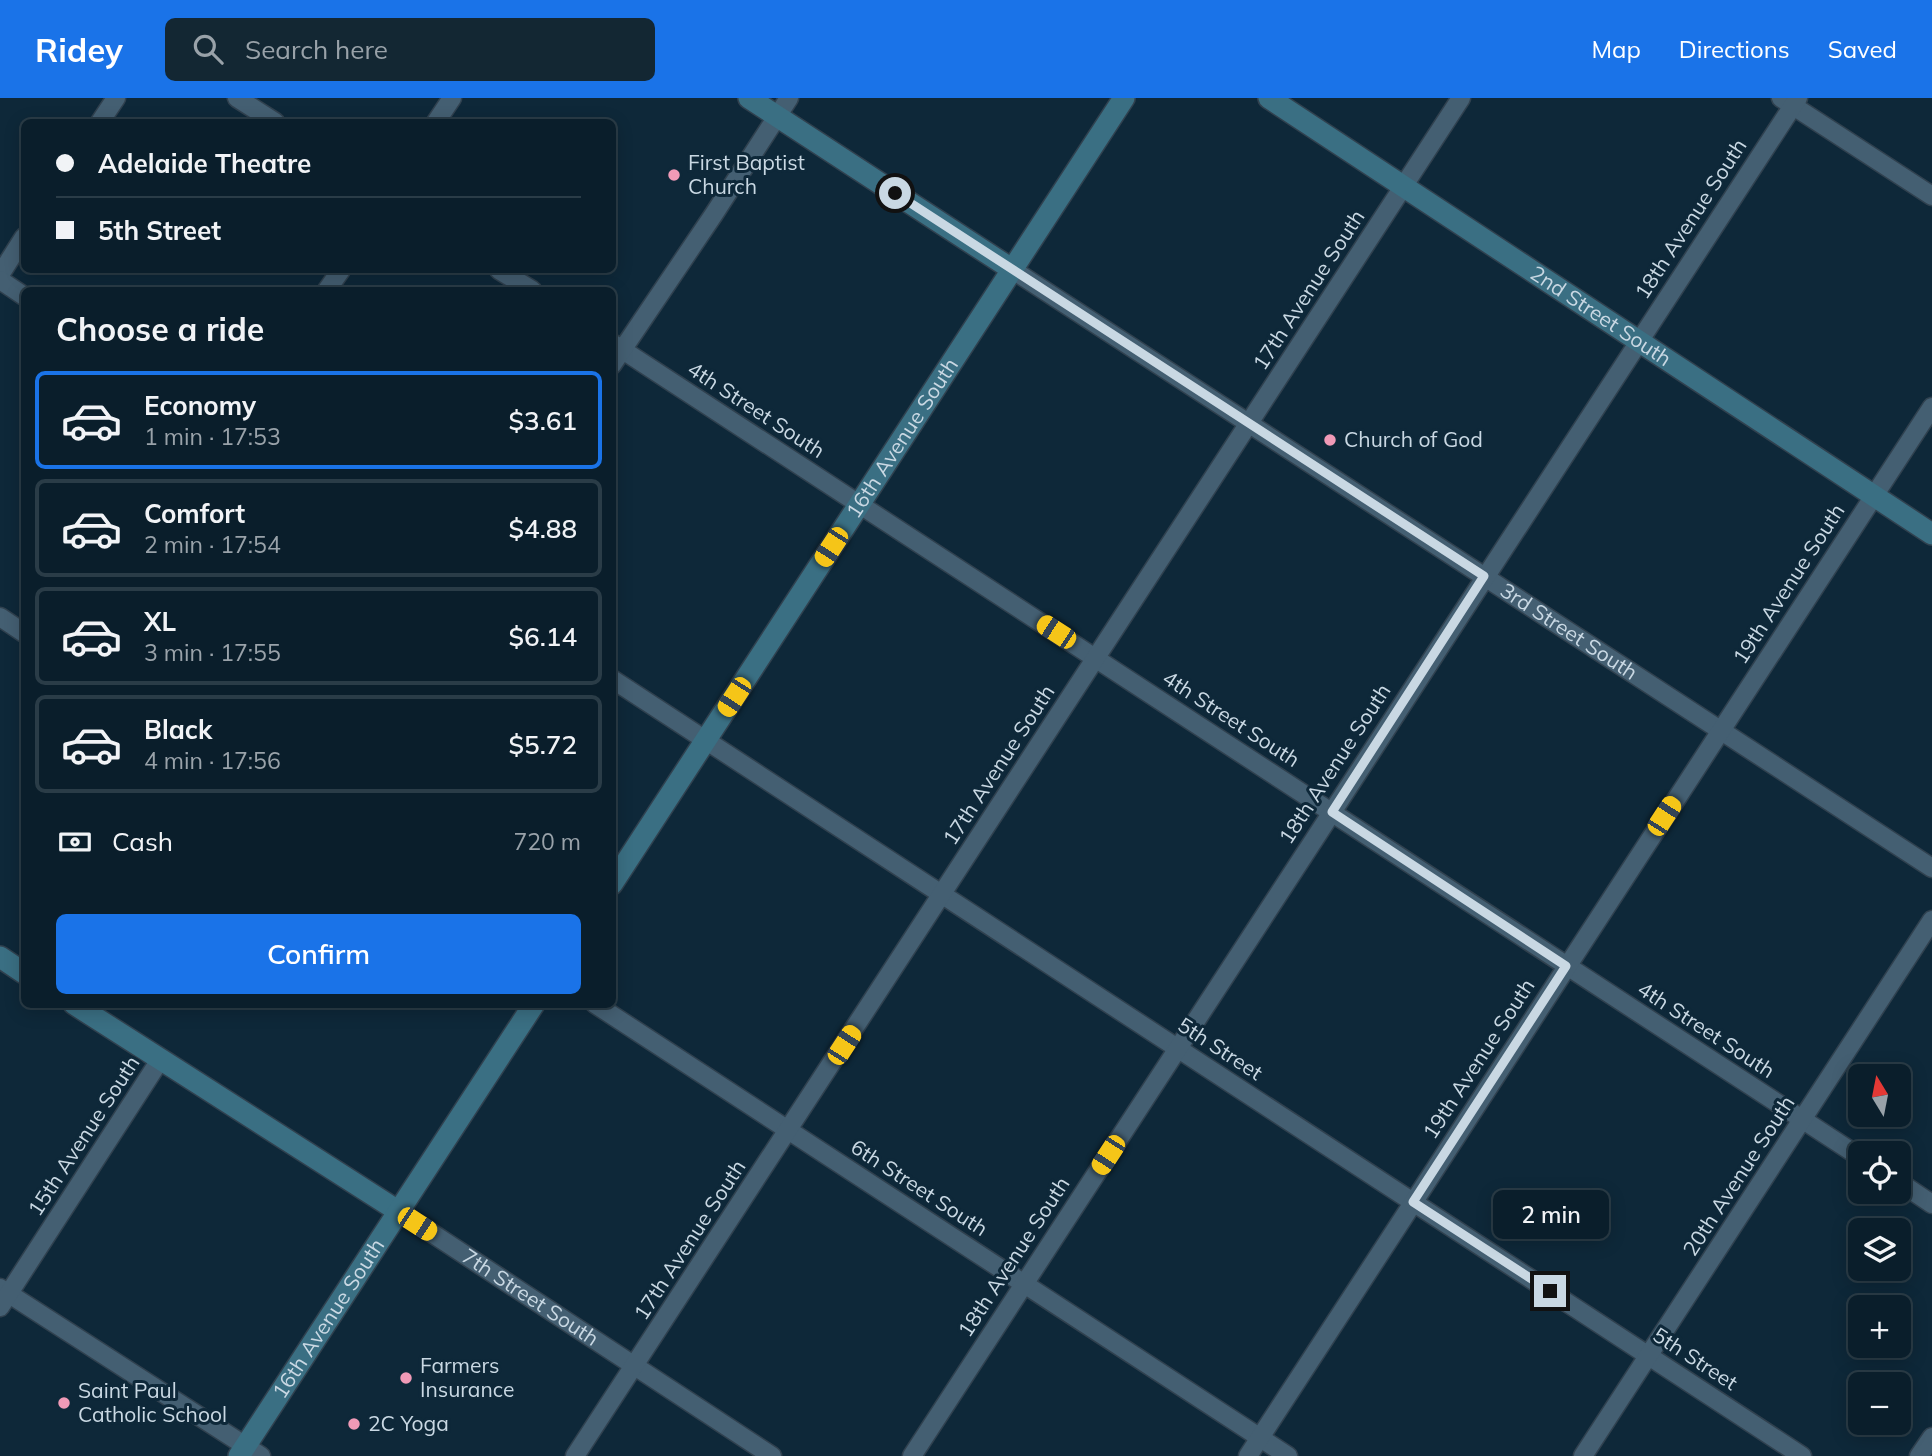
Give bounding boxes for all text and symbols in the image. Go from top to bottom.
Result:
search box [165,18,655,81]
text: Ridey [35,29,123,70]
icon: search [189,30,227,68]
text: Search here [245,33,388,66]
text: Map [1591,34,1641,64]
text: Directions [1679,34,1790,64]
text: Saved [1828,34,1897,64]
street label: 18th Avenue South [1629,133,1752,303]
text: Adelaide Theatre [98,147,311,180]
place label: First Baptist Church [688,149,805,199]
marker: First Baptist Church [666,167,682,183]
route start [879,177,911,209]
street label: 17th Avenue South [1247,204,1370,374]
text: 5th Street [98,214,221,247]
street label: 2nd Street South [1526,260,1677,371]
text: Choose a ride [56,309,264,349]
street label: 16th Avenue South [840,353,963,523]
street label: 4th Street South [683,355,830,463]
icon: car [60,389,123,452]
text: Economy [144,389,256,422]
text: $3.61 [508,404,577,437]
text: 1 min · 17:53 [144,422,281,451]
place label: Church of God [1344,426,1483,452]
marker: Church of God [1322,432,1338,448]
icon: car [60,497,123,560]
text: Comfort [144,497,245,530]
street label: 19th Avenue South [1727,498,1850,668]
text: $4.88 [508,512,577,545]
car [811,524,852,570]
text: 2 min · 17:54 [144,530,281,559]
street label: 3rd Street South [1496,577,1643,685]
icon: car [60,605,123,668]
text: XL [144,605,176,638]
car [1033,612,1080,652]
text: $6.14 [508,620,577,653]
text: 3 min · 17:55 [144,638,281,667]
street label: 4th Street South [1158,664,1305,772]
car [714,674,755,720]
street label: 18th Avenue South [1273,678,1396,848]
street label: 17th Avenue South [937,679,1060,849]
icon: car [60,713,123,776]
text: Black [144,713,212,746]
text: $5.72 [508,728,577,761]
text: 4 min · 17:56 [144,746,281,775]
car [1644,793,1685,839]
icon: cash [56,823,94,861]
text: Cash [112,825,173,858]
text: 720 m [513,827,581,856]
button: Confirm [56,914,581,994]
street label: 19th Avenue South [1417,973,1540,1143]
street label: 4th Street South [1633,975,1780,1083]
street label: 5th Street [1173,1011,1268,1085]
car [824,1022,865,1068]
street label: 15th Avenue South [22,1050,145,1220]
north arrow [1848,1064,1911,1127]
map controls [1848,1064,1911,1435]
street label: 20th Avenue South [1677,1090,1800,1260]
car [1088,1132,1129,1178]
street label: 6th Street South [846,1133,993,1241]
button: locate [1848,1141,1911,1204]
street label: 17th Avenue South [628,1154,751,1324]
street label: 18th Avenue South [952,1171,1075,1341]
callout: 2 min [1492,1190,1608,1238]
text: 2 min [1521,1200,1581,1229]
car [394,1204,441,1244]
button: layers [1848,1218,1911,1281]
street label: 16th Avenue South [266,1233,389,1403]
street label: 7th Street South [457,1243,604,1351]
route end [1534,1275,1566,1307]
button: + [1848,1295,1911,1358]
street label: 5th Street [1648,1321,1743,1395]
place label: Farmers Insurance [420,1352,514,1402]
marker: Farmers Insurance [398,1370,414,1386]
button: − [1848,1372,1911,1435]
place label: Saint Paul Catholic School [78,1377,227,1427]
marker: Saint Paul Catholic School [56,1395,72,1411]
place label: 2C Yoga [368,1410,449,1436]
marker: 2C Yoga [346,1416,362,1432]

